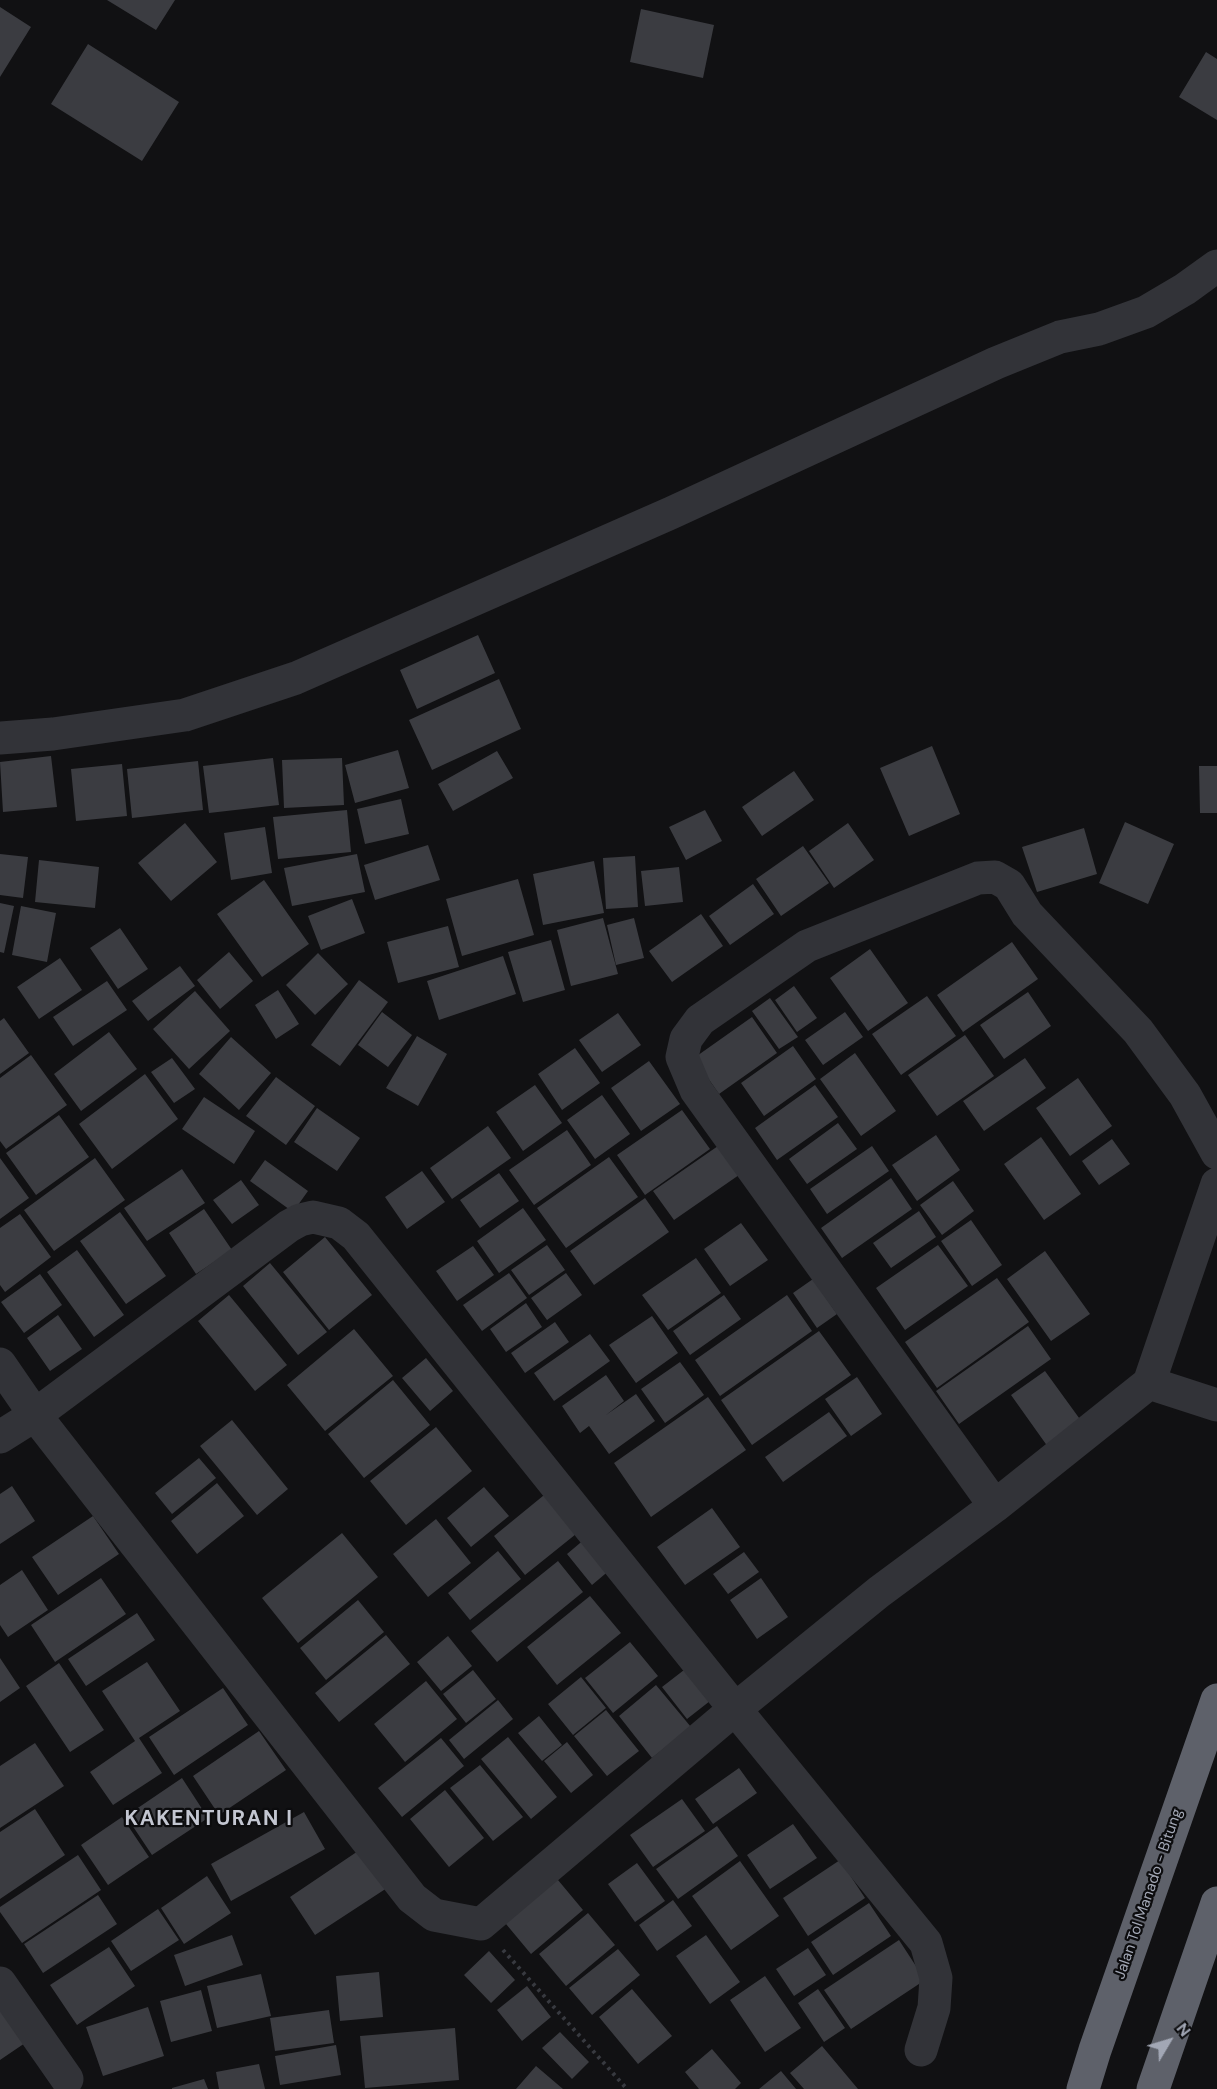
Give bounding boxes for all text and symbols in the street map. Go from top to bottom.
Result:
district label: KAKENTURAN I [125,1806,293,1832]
street label: Jalan Tol Manado - Bitung [1111,1806,1187,1982]
north arrow [1139,2011,1199,2071]
text: N [1172,2019,1195,2041]

